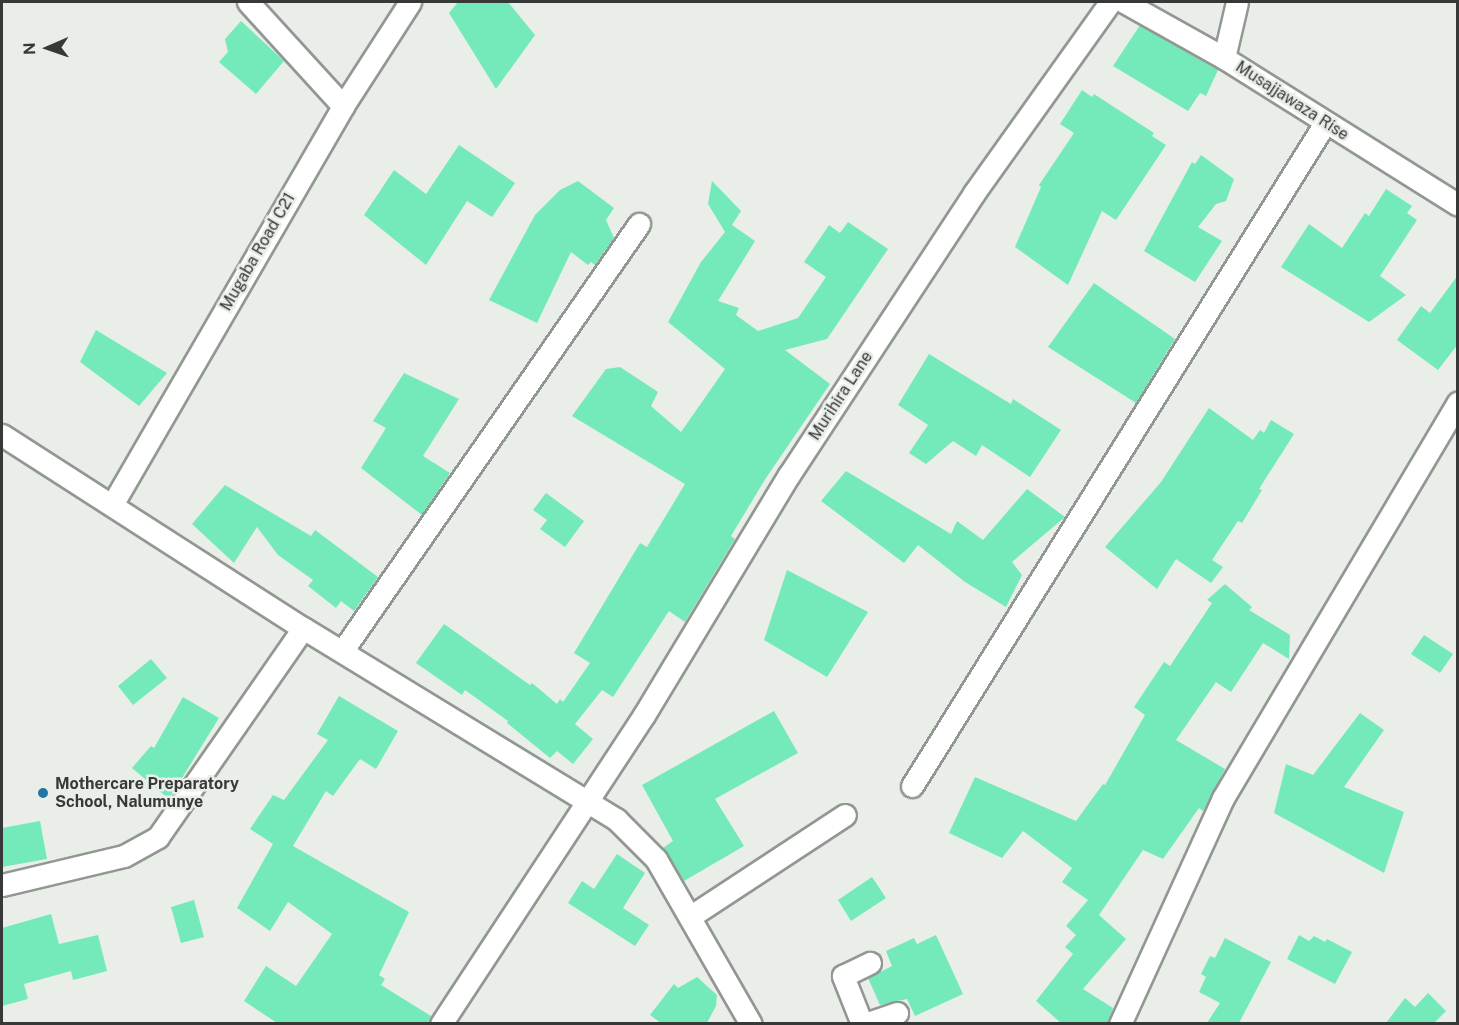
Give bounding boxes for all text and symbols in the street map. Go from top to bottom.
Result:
north arrow [18,18,78,78]
text: N [20,42,39,55]
street label: Musajjawaza Rise [1232,57,1352,145]
street label: Mugaba Road C21 [216,190,300,314]
street label: Murihira Lane [805,348,877,444]
place label: Mothercare Preparatory School, Nalumunye [55,774,239,812]
marker: Mothercare Preparatory School, Nalumunye [36,786,50,800]

